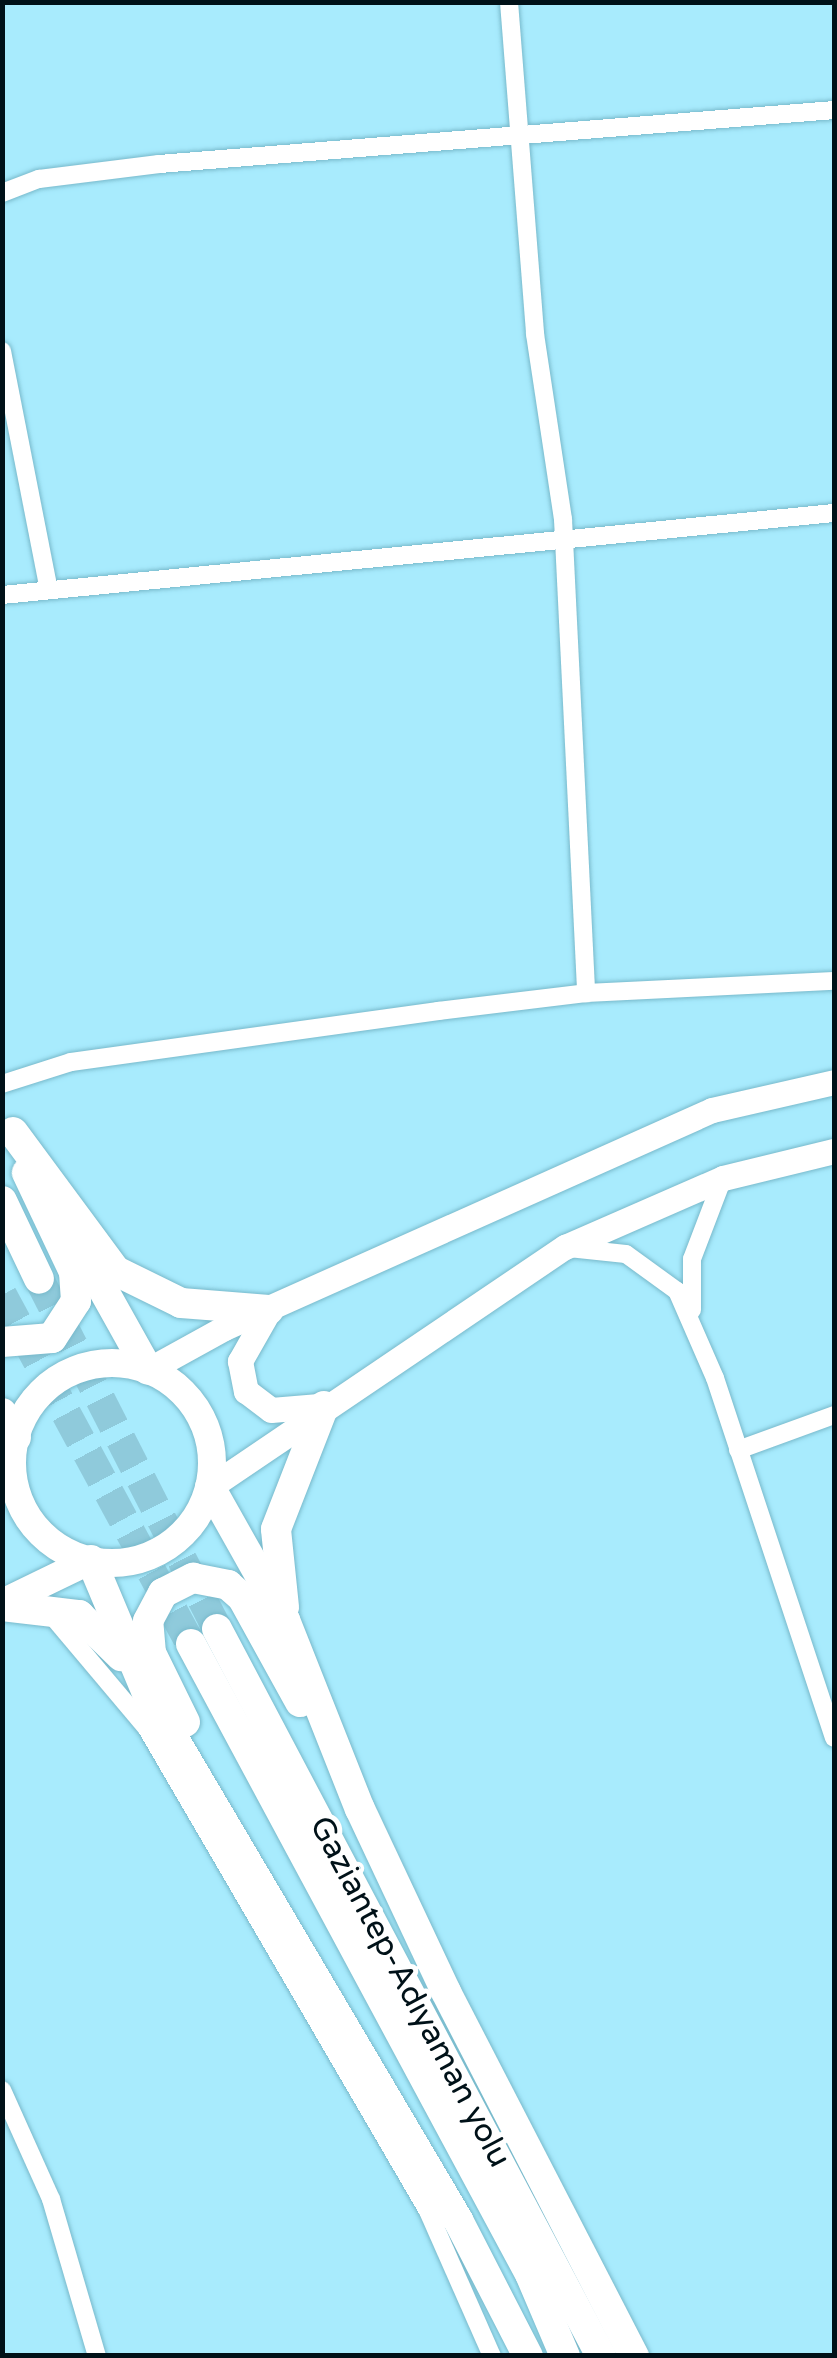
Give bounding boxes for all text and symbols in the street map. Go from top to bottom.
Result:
street label: Gaziantep-Adıyaman yolu [301,1810,519,2174]

